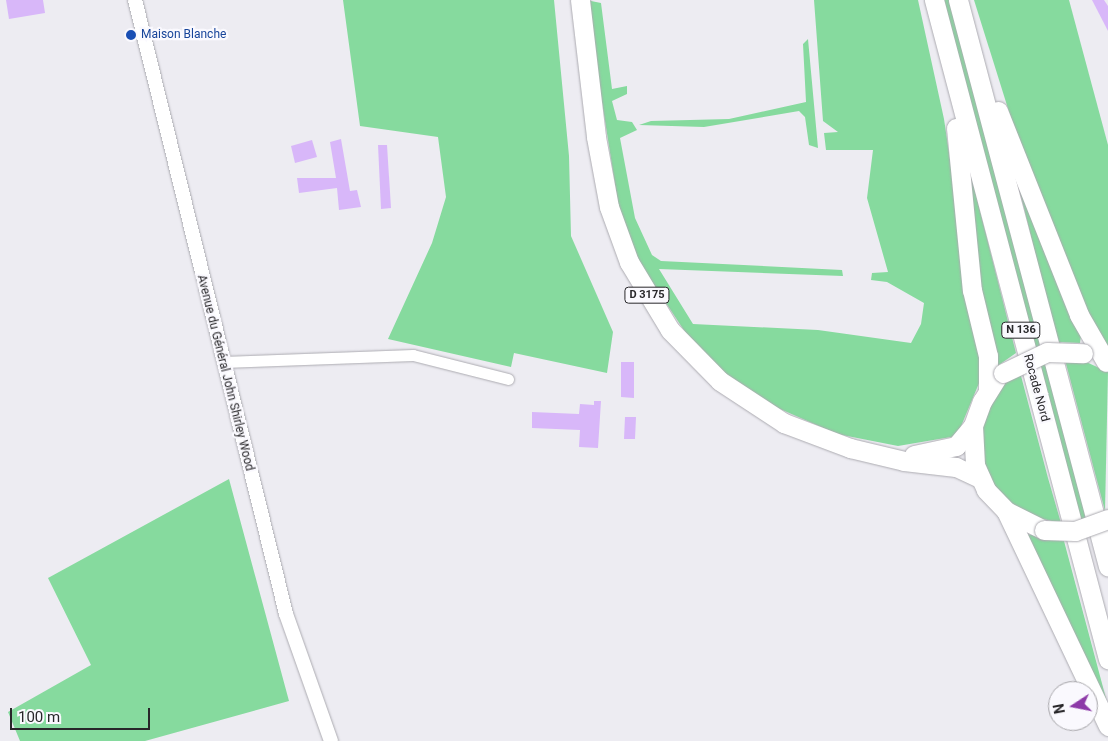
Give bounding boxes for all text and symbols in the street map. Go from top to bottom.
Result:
place label: Maison Blanche [141,28,226,42]
marker: Maison Blanche [125,29,137,41]
street label: Avenue du Général John Shirley Wood [194,273,256,473]
road number: D 3175 [623,286,671,304]
road number: N 136 [1001,322,1041,338]
street label: Rocade Nord [1020,353,1052,423]
north arrow [1048,681,1098,731]
scale bar [12,698,152,730]
text: N [1050,702,1068,715]
text: 100 m [18,708,60,726]

